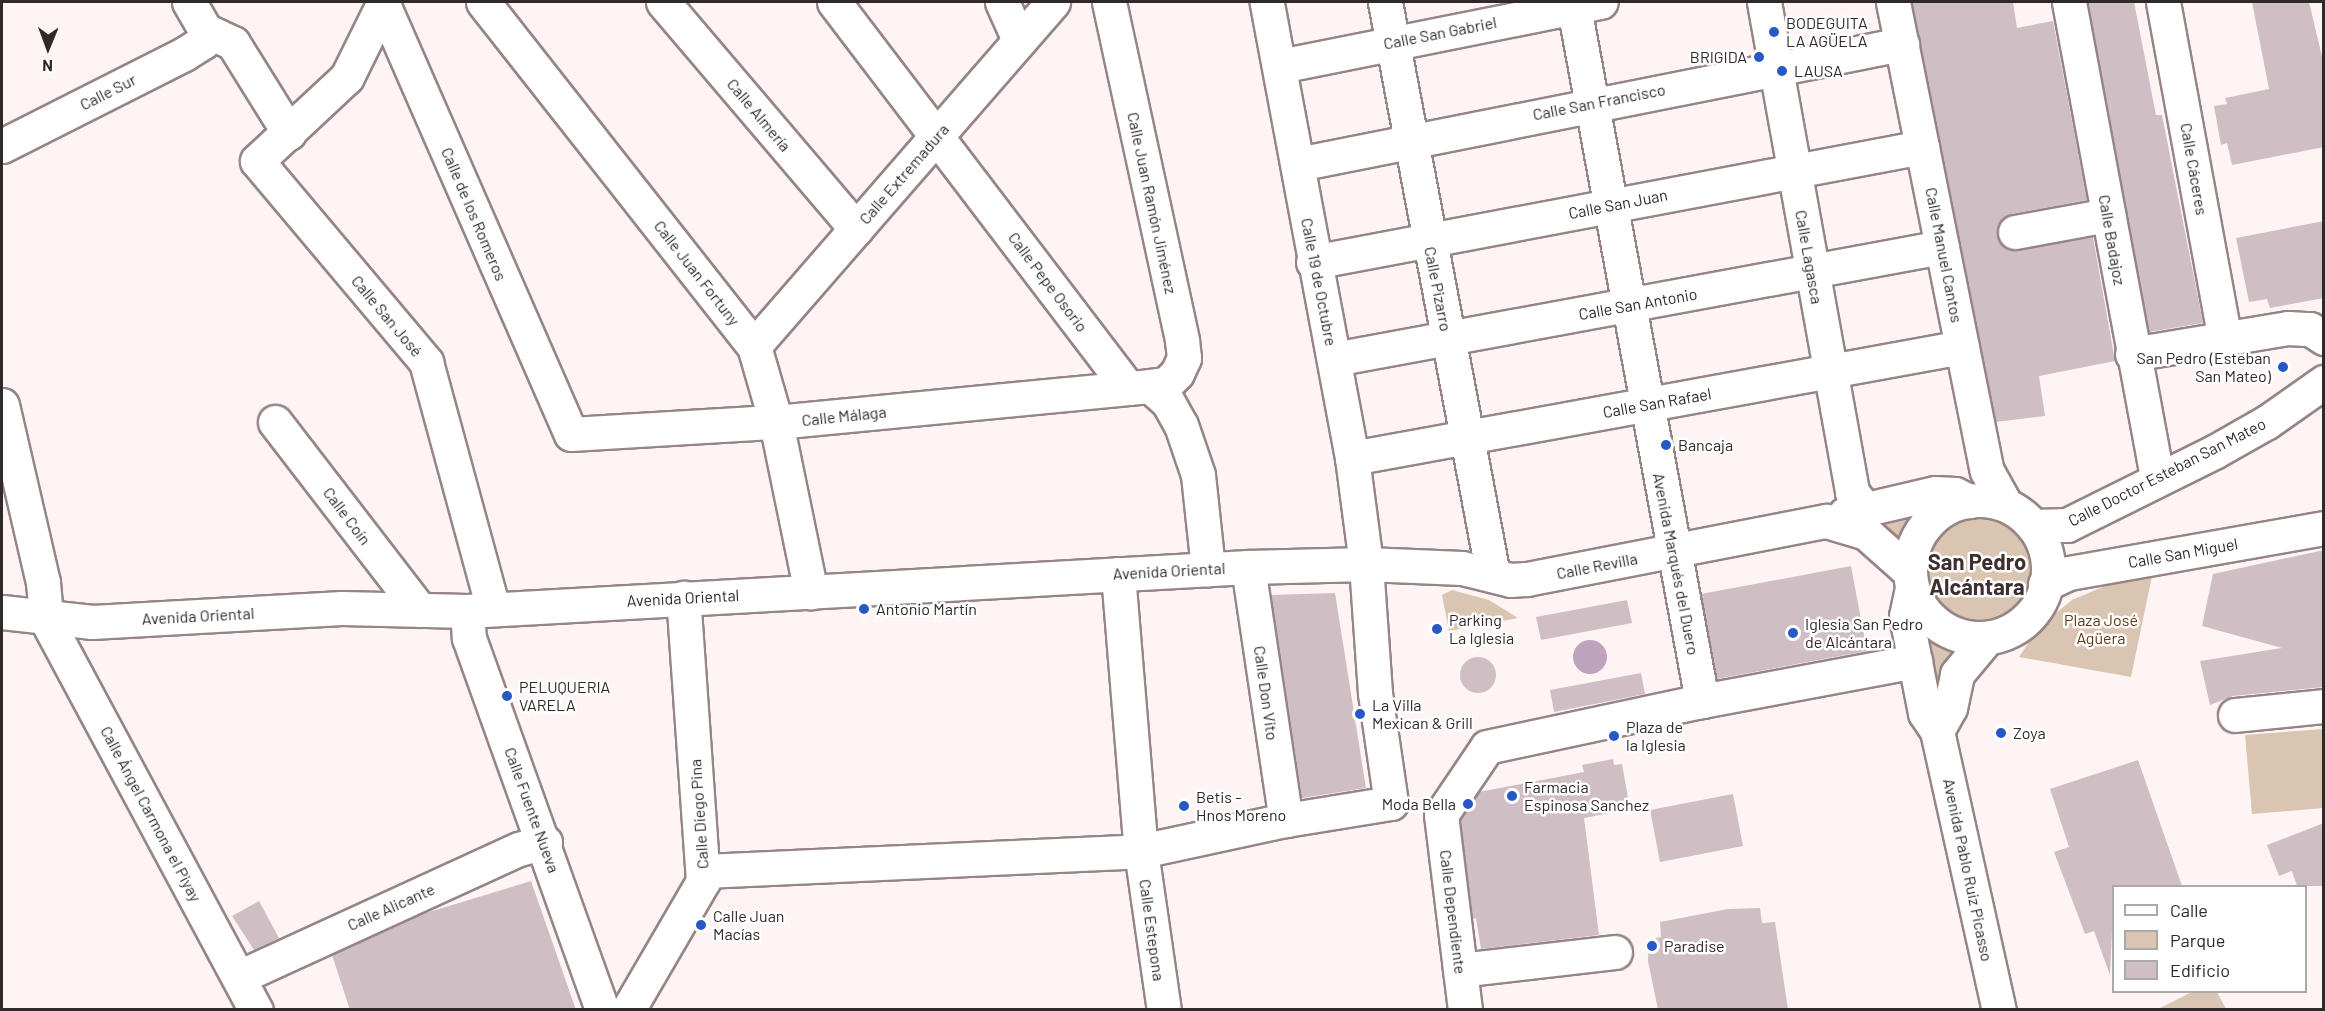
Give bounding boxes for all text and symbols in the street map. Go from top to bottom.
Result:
street label: Calle San Gabriel [1382,13,1498,53]
place label: BODEGUITA LA AGÜELA [1786,13,1868,51]
north arrow [18,18,78,78]
marker: BODEGUITA LA AGÜELA [1767,25,1781,39]
place label: BRIGIDA [1690,47,1747,67]
marker: BRIGIDA [1752,50,1766,64]
text: N [42,57,53,76]
place label: LAUSA [1794,61,1843,81]
marker: LAUSA [1775,64,1789,78]
street label: Calle Sur [77,70,139,114]
street label: Calle Almería [723,75,795,155]
street label: Calle San Francisco [1531,80,1667,124]
street label: Calle Juan Ramón Jiménez [1123,110,1181,296]
street label: Calle Extremadura [855,120,953,228]
street label: Calle Cáceres [2176,121,2212,217]
street label: Calle de los Romeros [437,144,511,284]
street label: Calle San Juan [1567,185,1669,223]
street label: Calle Manuel Cantos [1921,186,1967,324]
street label: Calle Badajoz [2095,193,2129,287]
street label: Calle Lagasca [1791,209,1827,305]
street label: Calle 19 de Octubre [1297,216,1341,348]
street label: Calle Juan Fortuny [650,217,744,329]
street label: Calle Pepe Osorio [1004,228,1092,336]
street label: Calle Pizarro [1420,245,1456,333]
street label: Calle San José [347,271,427,361]
street label: Calle San Antonio [1577,284,1699,324]
place label: San Pedro (Esteban San Mateo) [2136,348,2271,386]
marker: San Pedro (Esteban San Mateo) [2276,360,2290,374]
street label: Calle San Rafael [1601,384,1713,422]
street label: Calle Málaga [801,402,887,430]
street label: Calle Doctor Esteban San Mateo [2065,414,2269,530]
place label: Bancaja [1678,435,1733,455]
marker: Bancaja [1659,438,1673,452]
street label: Avenida Marqués del Duero [1649,471,1703,657]
street label: Calle Coín [319,483,375,549]
street label: Calle San Miguel [2127,534,2239,572]
district label: San Pedro Alcántara [1928,548,2026,600]
street label: Calle Revilla [1555,549,1639,583]
street label: Avenida Oriental [1112,558,1226,584]
street label: Avenida Oriental [626,585,740,611]
place label: Antonio Martín [876,599,977,619]
marker: Antonio Martín [857,602,871,616]
street label: Avenida Oriental [141,603,255,629]
place label: Parking La Iglesia [1449,610,1514,648]
park label: Plaza José Agüera [2064,610,2138,648]
place label: Iglesia San Pedro de Alcántara [1805,614,1923,652]
marker: Parking La Iglesia [1430,622,1444,636]
marker: Iglesia San Pedro de Alcántara [1786,626,1800,640]
street label: Calle Don Vito [1250,645,1282,741]
place label: PELUQUERIA VARELA [519,677,610,715]
marker: PELUQUERIA VARELA [500,689,514,703]
place label: La Villa Mexican & Grill [1372,695,1473,733]
marker: La Villa Mexican & Grill [1353,707,1367,721]
place label: Plaza de la Iglesia [1626,717,1686,755]
street label: Calle Ángel Carmona el Piyay [96,723,206,905]
place label: Zoya [2013,723,2046,743]
marker: Zoya [1994,726,2008,740]
marker: Plaza de la Iglesia [1607,729,1621,743]
street label: Calle Fuente Nueva [500,745,564,875]
street label: Calle Diego Pina [686,758,712,870]
place label: Farmacia Espinosa Sanchez [1524,777,1649,815]
street label: Avenida Pablo Ruiz Picasso [1939,777,1997,963]
place label: Betis - Hnos Moreno [1196,787,1286,825]
marker: Farmacia Espinosa Sanchez [1505,789,1519,803]
place label: Moda Bella [1382,794,1456,814]
marker: Moda Bella [1461,797,1475,811]
marker: Betis - Hnos Moreno [1177,799,1191,813]
street label: Calle Dependiente [1436,849,1470,975]
street label: Calle Estepona [1135,878,1169,982]
street label: Calle Alicante [344,879,438,935]
legend [2112,885,2307,993]
text: Calle [2170,899,2208,921]
place label: Calle Juan Macías [713,906,784,944]
marker: Calle Juan Macías [694,918,708,932]
text: Parque [2170,929,2225,951]
place label: Paradise [1664,936,1725,956]
marker: Paradise [1645,939,1659,953]
text: Edificio [2170,959,2230,981]

